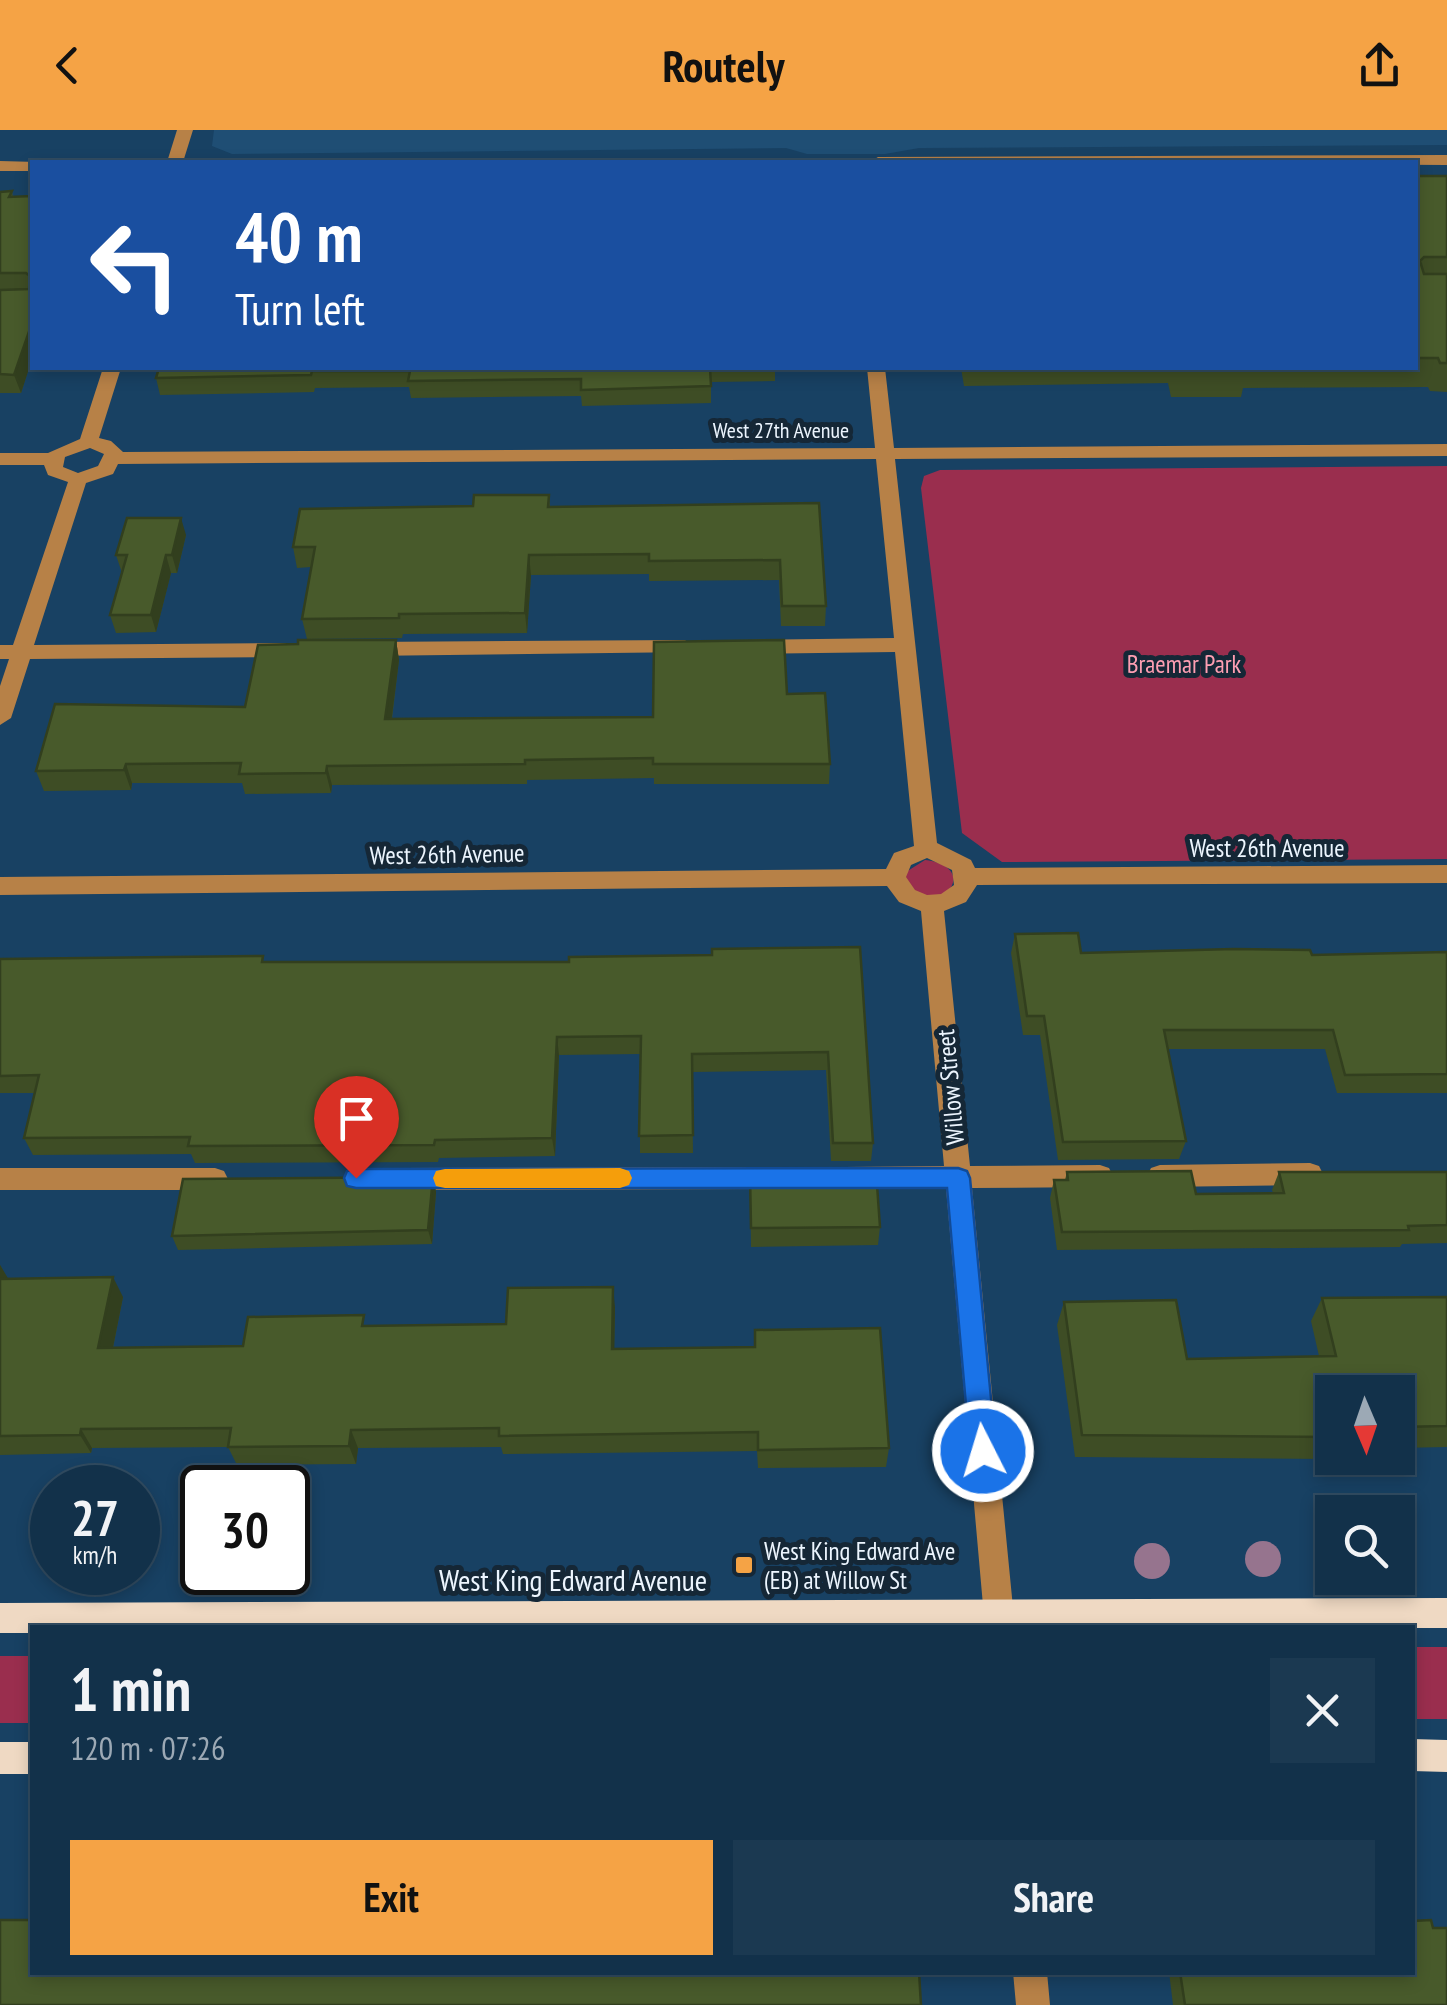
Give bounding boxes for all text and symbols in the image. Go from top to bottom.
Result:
text: Routely [662,36,785,94]
icon: back [40,38,95,93]
icon: share [1352,38,1407,93]
text: 40 m [235,191,363,281]
icon: left [70,200,200,330]
text: Turn left [235,279,365,337]
street label: West 27th Avenue [713,416,849,444]
park label: Braemar Park [1127,648,1242,680]
street label: West 26th Avenue [1189,832,1345,864]
street label: West 26th Avenue [369,837,525,871]
street label: Willow Street [929,1028,971,1146]
pin [314,1076,399,1179]
icon: arrive [329,1091,384,1146]
north arrow [1315,1375,1415,1475]
map controls [1315,1375,1415,1595]
position arrow [931,1399,1035,1503]
speed limit sign: 30 [180,1465,310,1595]
text: 27 [71,1485,119,1550]
button: search [1315,1495,1415,1595]
place label: West King Edward Ave (EB) at Willow St [764,1535,955,1596]
text: km/h [73,1539,117,1571]
marker: West King Edward Ave (EB) at Willow St [733,1554,755,1576]
street label: West King Edward Avenue [439,1560,707,1599]
text: 1 min [70,1650,191,1728]
button: close [1270,1658,1375,1763]
text: 120 m · 07:26 [70,1727,225,1769]
button: Exit [70,1840,713,1955]
button: Share [733,1840,1375,1955]

